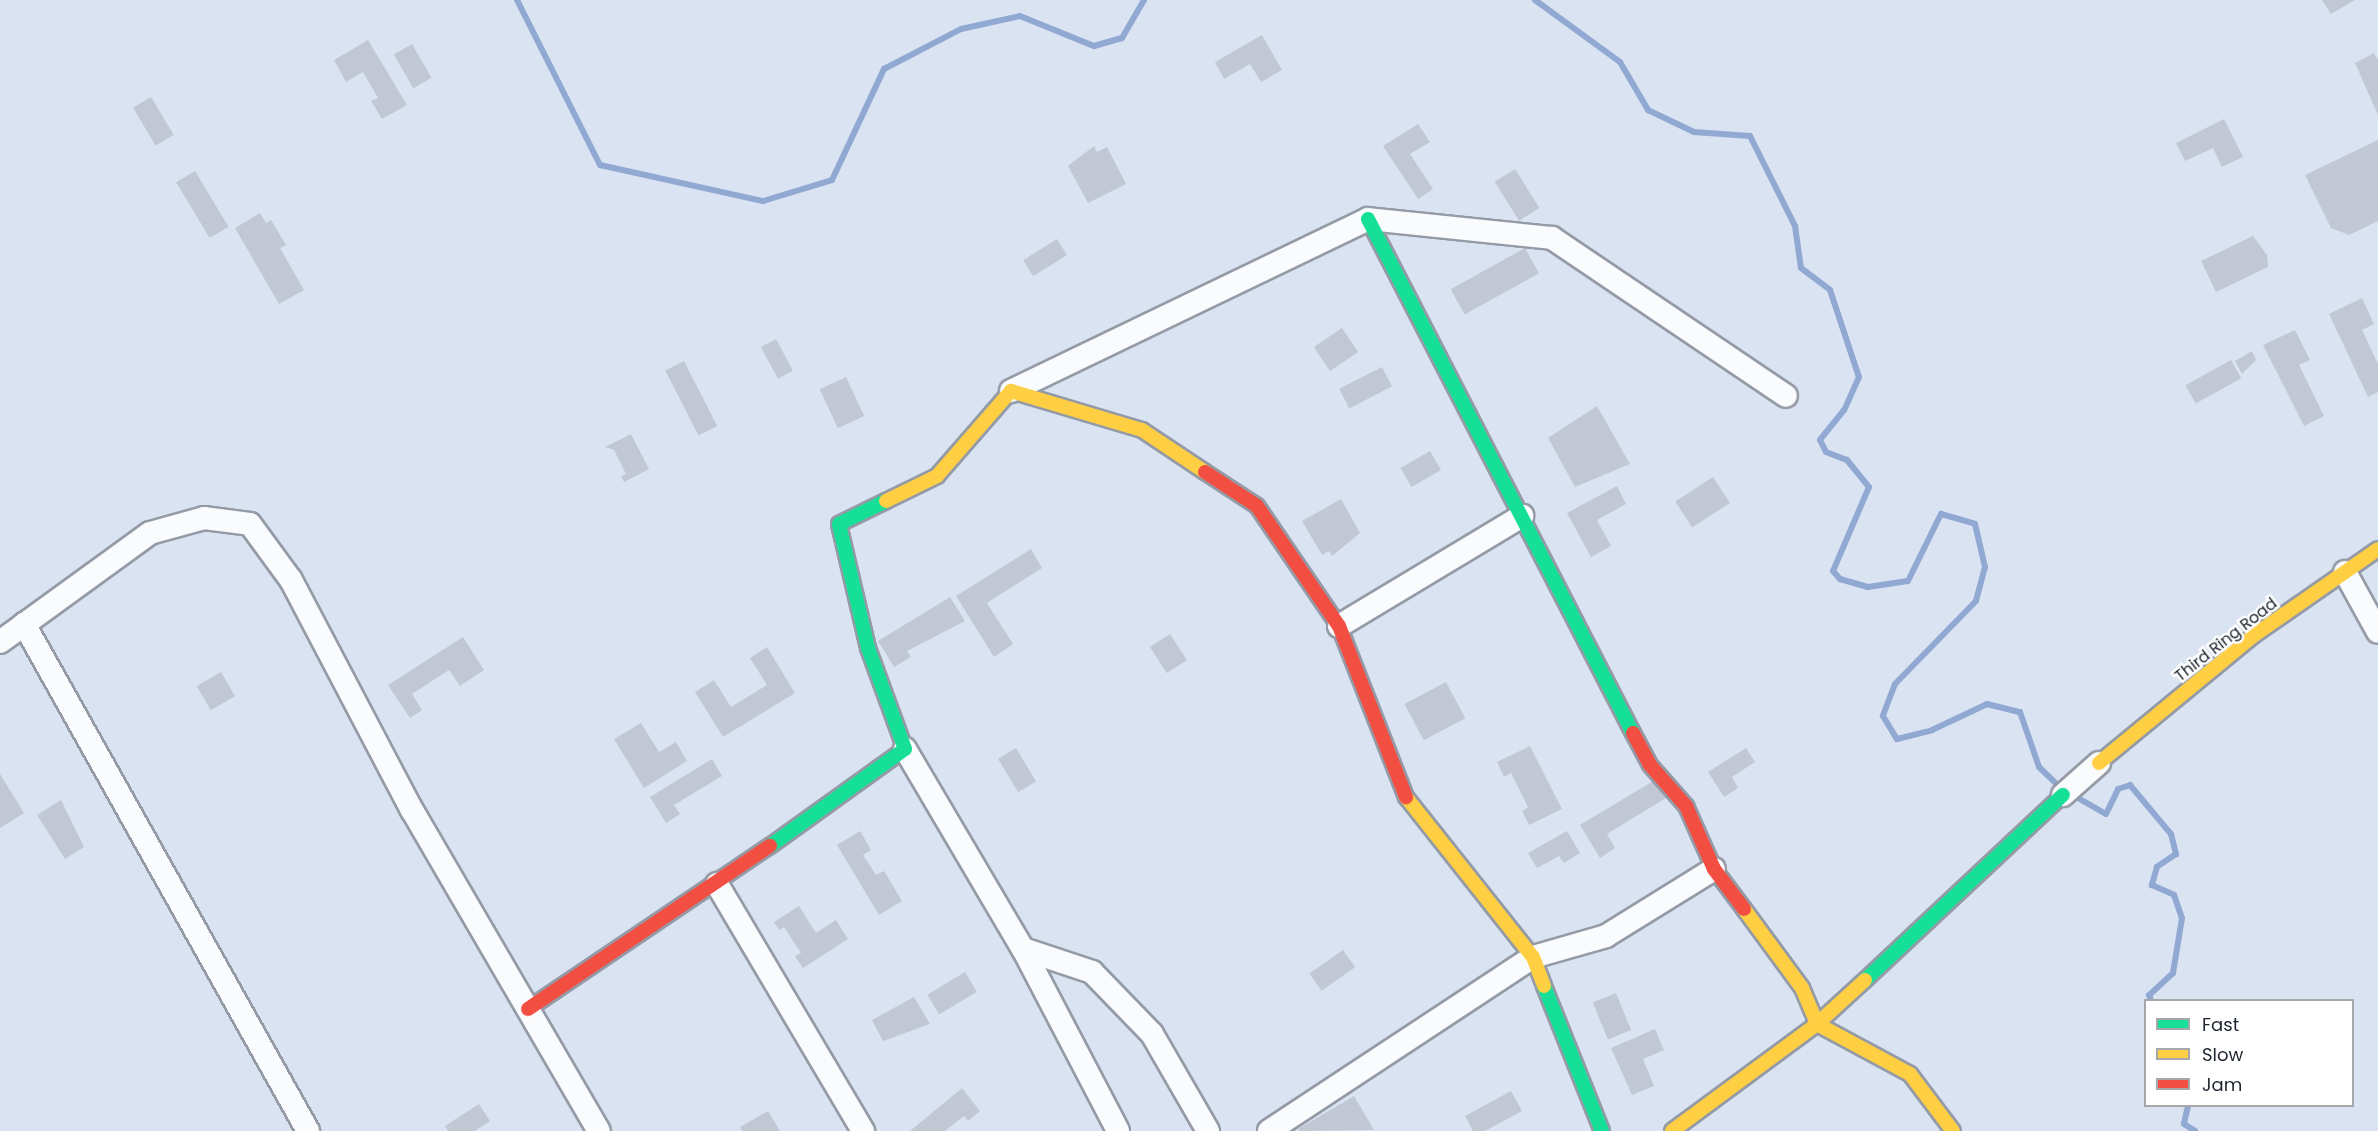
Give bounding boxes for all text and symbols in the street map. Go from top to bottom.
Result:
street label: Third Ring Road [2171,594,2281,686]
legend [2144,999,2354,1107]
text: Fast [2202,1012,2239,1037]
text: Slow [2202,1042,2243,1067]
text: Jam [2202,1072,2242,1097]

